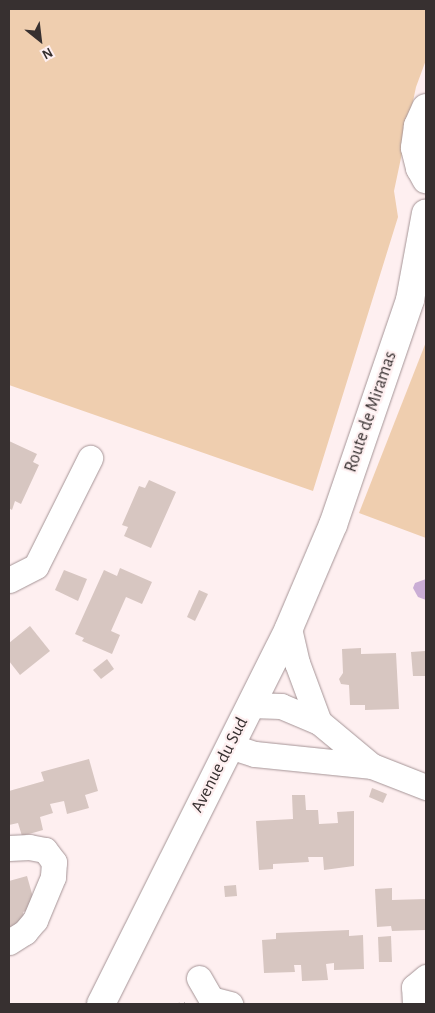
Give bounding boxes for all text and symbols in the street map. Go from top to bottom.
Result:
north arrow [15,15,65,65]
text: N [40,45,55,62]
street label: Route de Miramas [340,349,402,475]
street label: Avenue du Sud [187,714,253,816]

